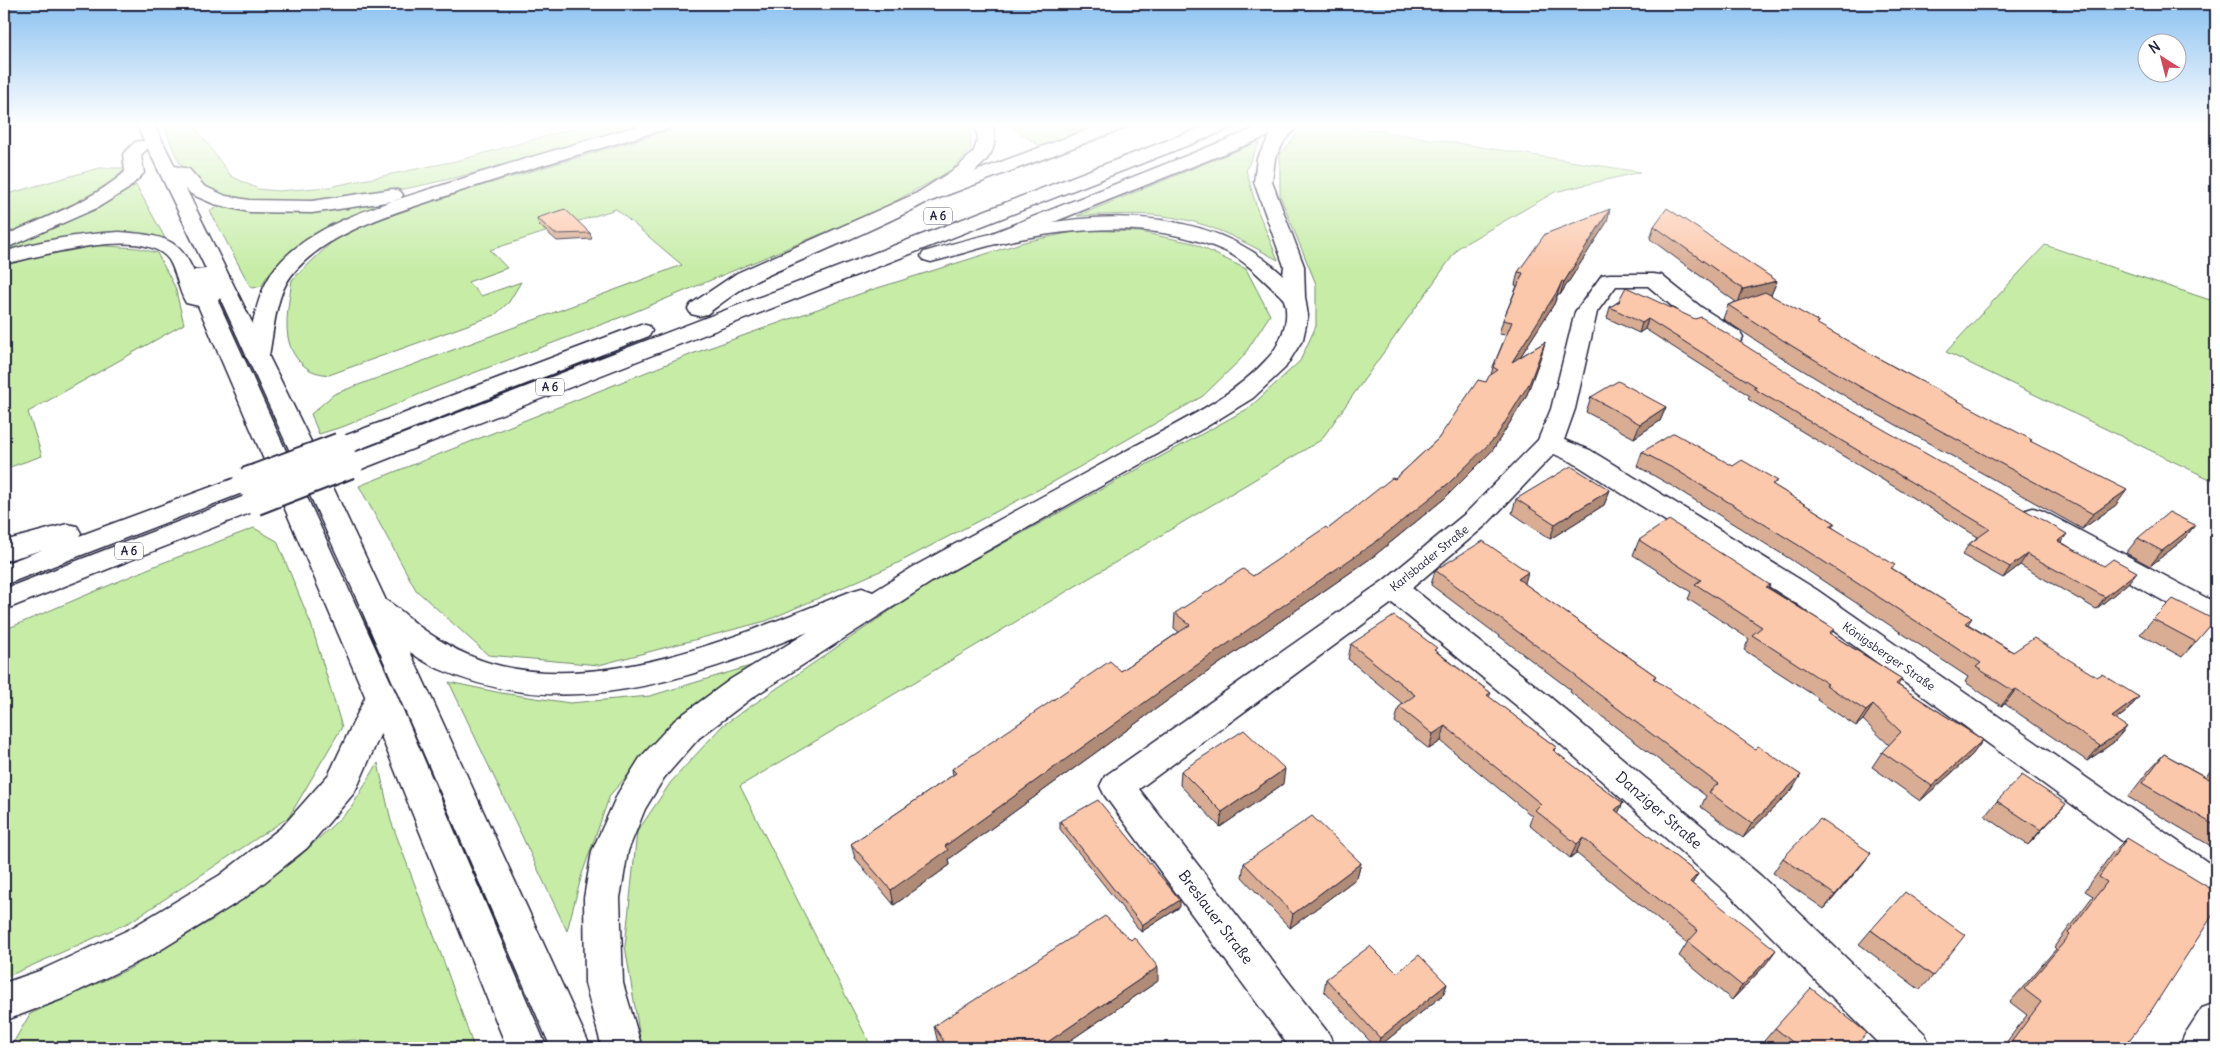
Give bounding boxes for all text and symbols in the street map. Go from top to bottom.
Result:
north arrow [2138,32,2188,82]
text: N [2145,37,2164,58]
road number: A 6 [924,208,952,225]
road number: A 6 [536,378,564,396]
street label: Karlsbader Straße [1387,522,1471,594]
road number: A 6 [115,542,143,560]
street label: Königsberger Straße [1840,618,1938,694]
street label: Danziger Straße [1612,767,1706,853]
street label: Breslauer Straße [1175,866,1257,968]

